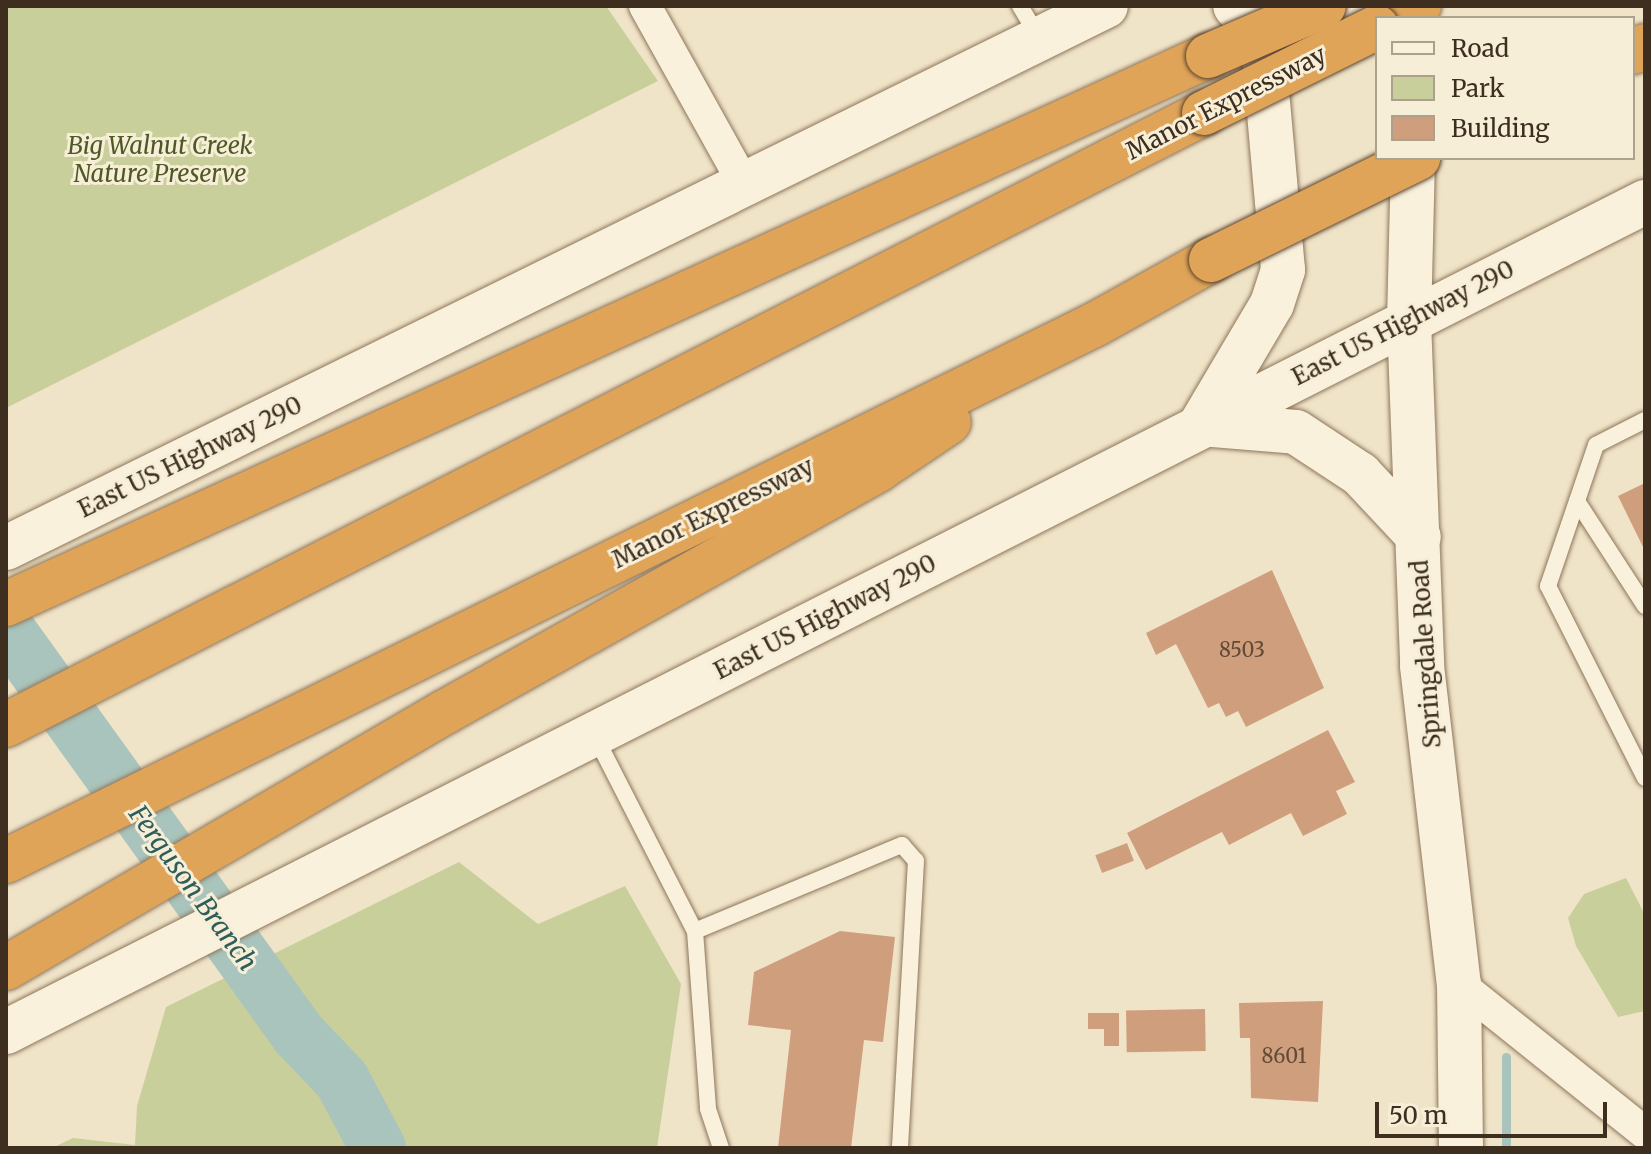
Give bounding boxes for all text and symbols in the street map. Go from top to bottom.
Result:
legend [1375,16,1635,160]
text: Road [1451,33,1509,64]
street label: Manor Expressway [1121,40,1331,166]
text: Park [1451,73,1504,104]
text: Building [1451,113,1550,144]
park label: Big Walnut Creek Nature Preserve [67,132,253,188]
street label: East US Highway 290 [1287,254,1519,392]
street label: East US Highway 290 [73,390,307,524]
street label: Manor Expressway [608,452,818,574]
street label: East US Highway 290 [709,548,941,686]
street label: Springdale Road [1405,559,1447,749]
house number: 8503 [1219,637,1265,661]
water label: Ferguson Branch [123,799,263,977]
house number: 8601 [1261,1043,1307,1067]
scale bar [1379,1086,1611,1136]
text: 50 m [1389,1100,1448,1131]

